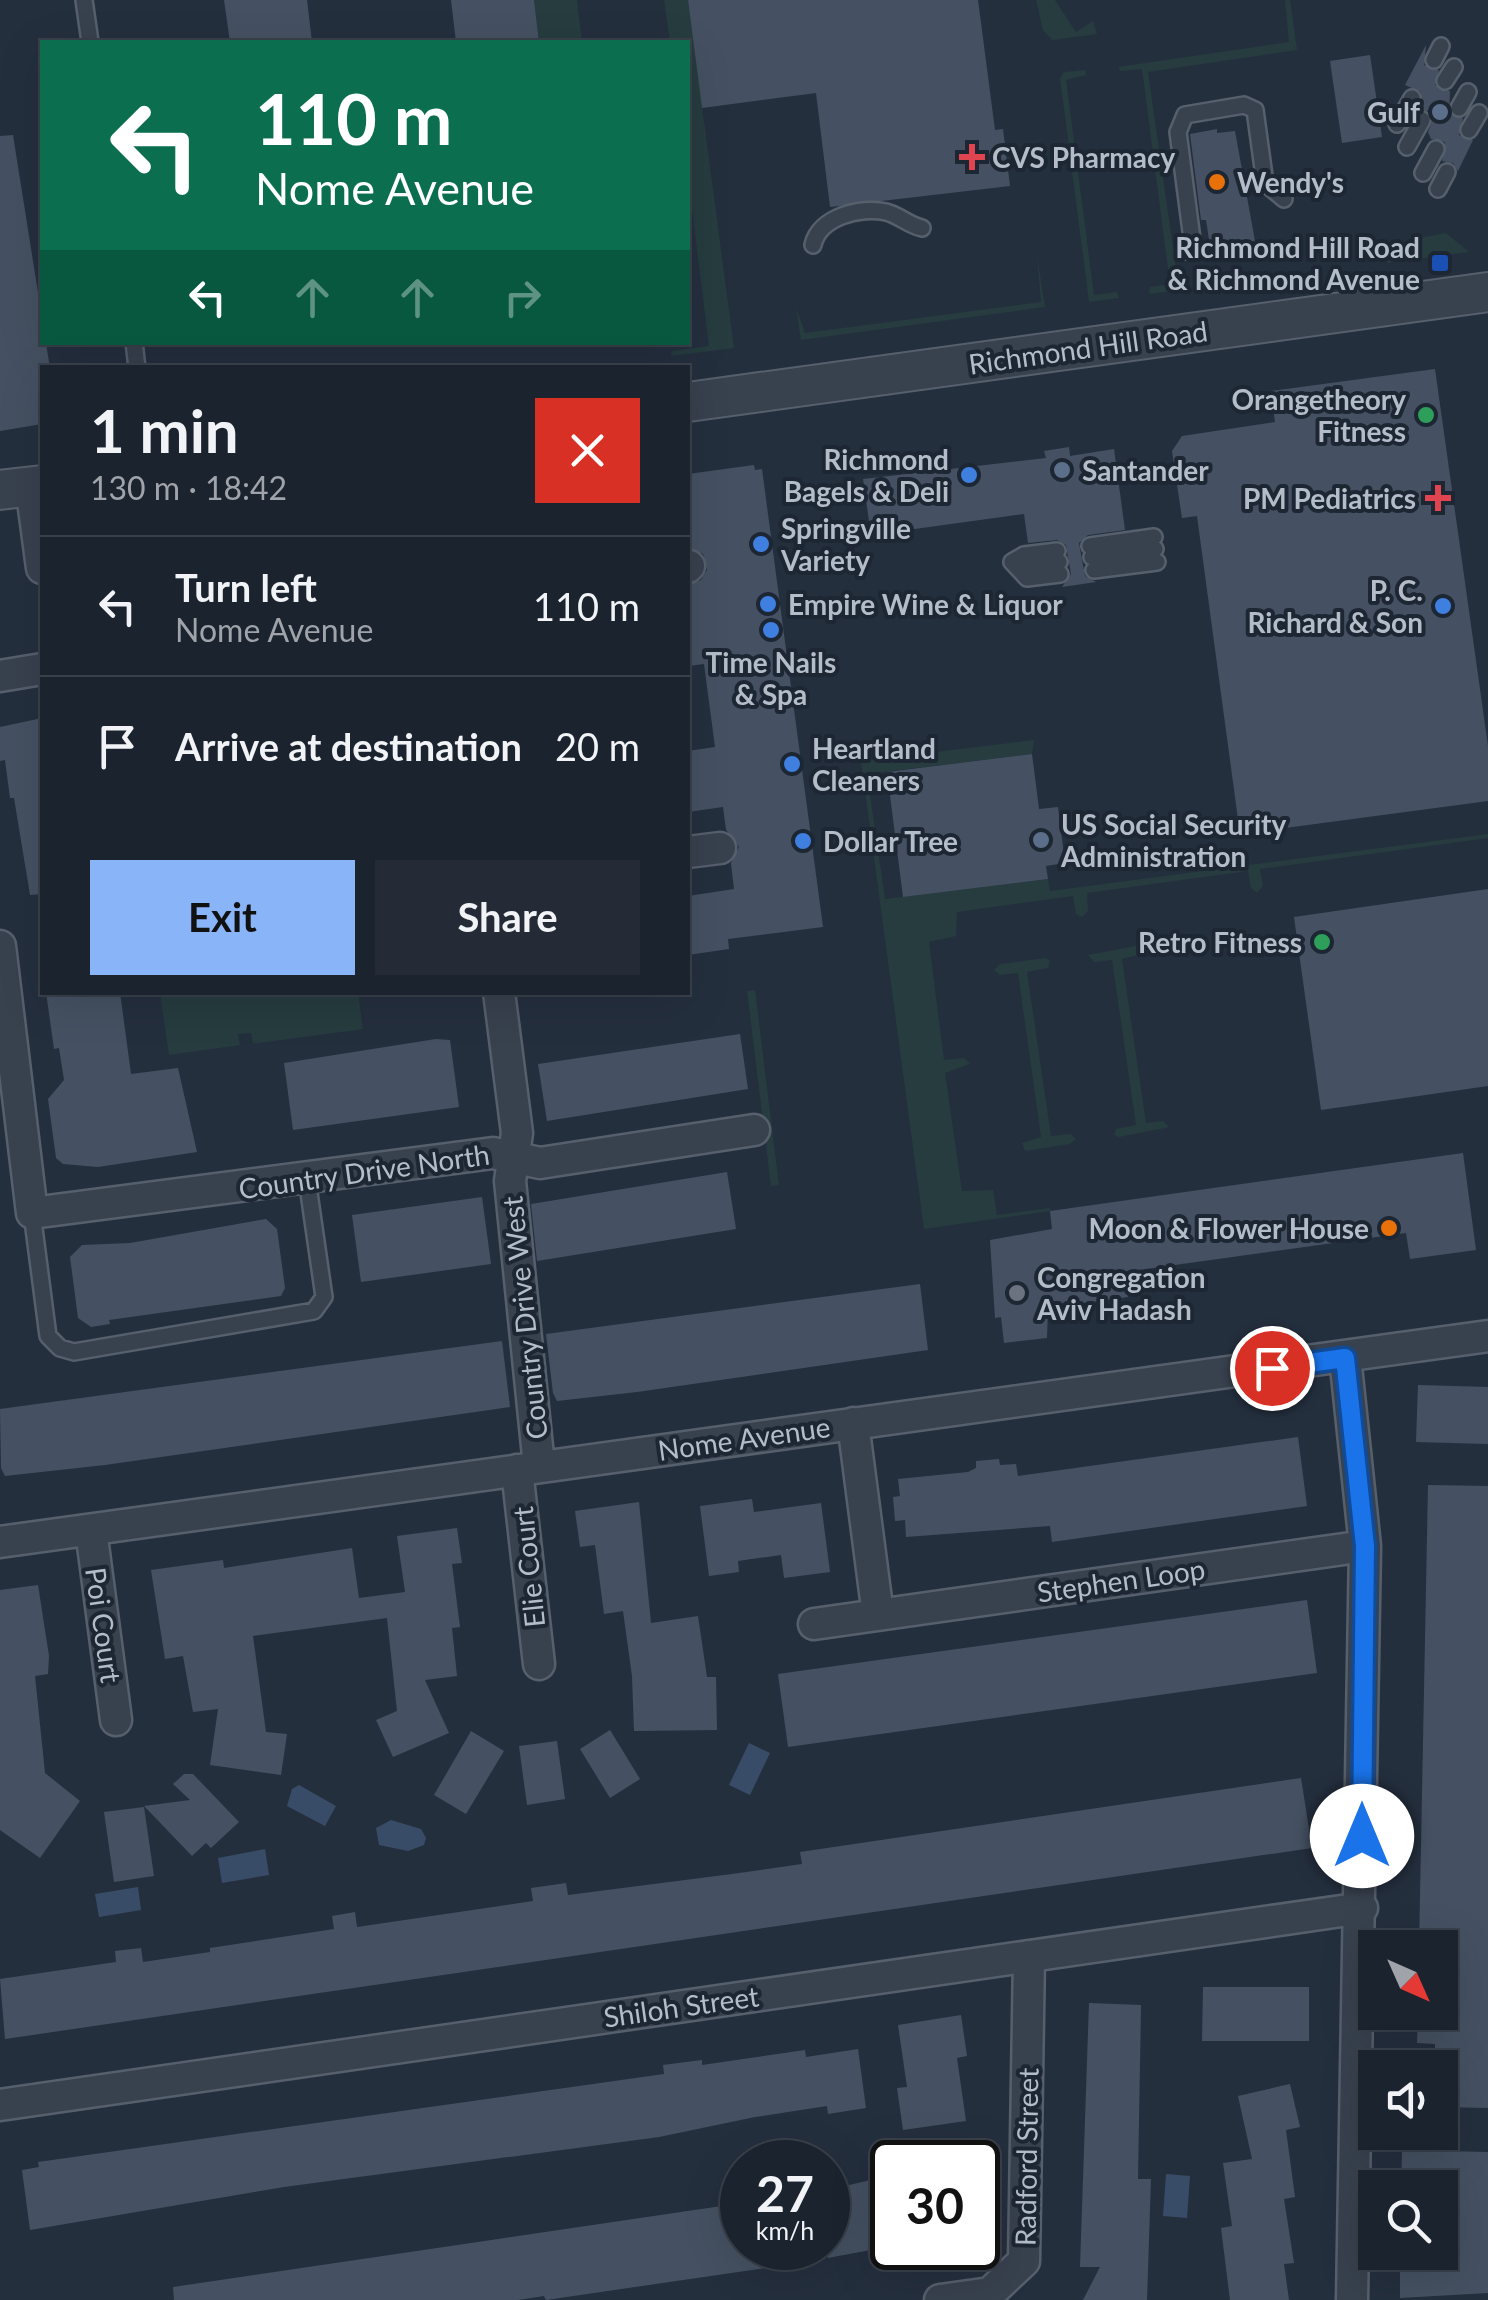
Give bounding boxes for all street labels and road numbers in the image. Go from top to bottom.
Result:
street label: Richmond Hill Road [966,313,1210,381]
street label: Country Drive North [236,1137,492,1205]
street label: Country Drive West [494,1195,554,1441]
street label: Nome Avenue [656,1409,832,1467]
street label: Elie Court [505,1505,551,1629]
street label: Stephen Loop [1035,1551,1207,1609]
street label: Poi Court [79,1565,129,1685]
street label: Shiloh Street [601,1978,761,2034]
street label: Radford Street [1007,2068,1045,2246]

